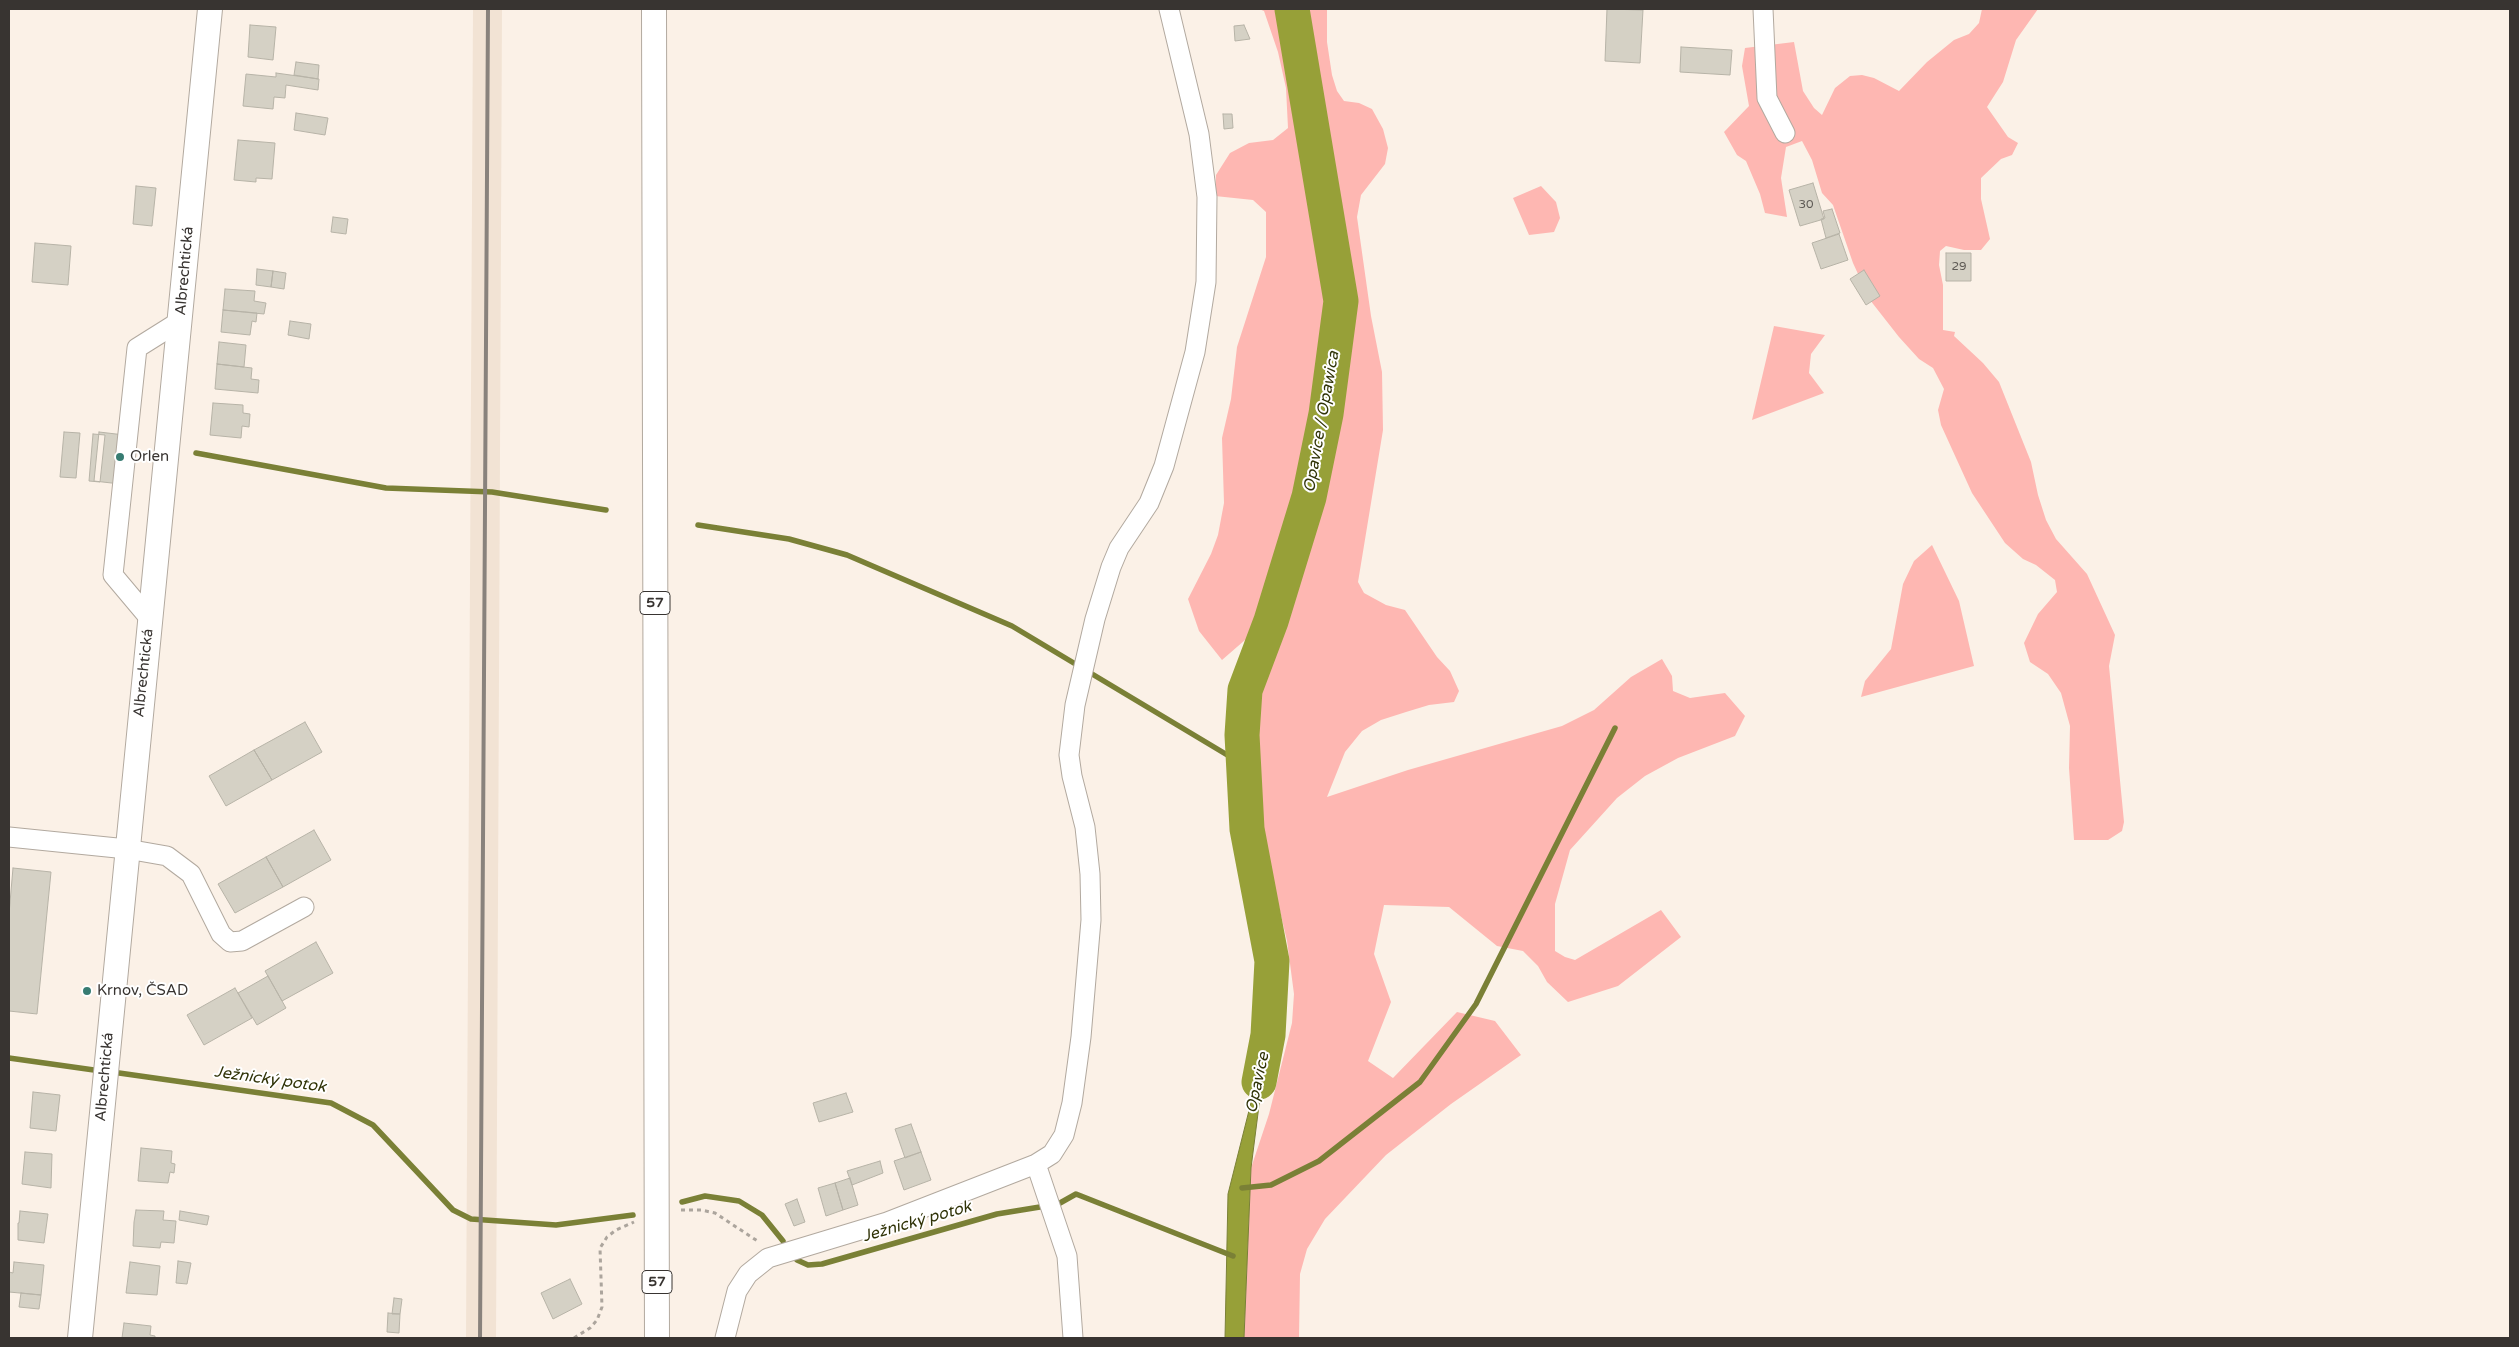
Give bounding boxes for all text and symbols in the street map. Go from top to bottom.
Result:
house number: 30 [1798,198,1814,212]
street label: Albrechtická [172,226,198,316]
house number: 29 [1951,260,1967,274]
water label: Opavice / Opawica [1300,350,1344,494]
place label: Orlen [130,448,169,466]
marker: Orlen [114,451,126,463]
road number: 57 [640,592,670,614]
street label: Albrechtická [130,628,158,718]
place label: Krnov, ČSAD [97,982,188,1000]
marker: Krnov, ČSAD [81,985,93,997]
street label: Albrechtická [92,1032,118,1122]
water label: Opavice [1242,1051,1274,1115]
water label: Ježnický potok [213,1063,327,1097]
water label: Ježnický potok [860,1197,974,1247]
road number: 57 [642,1270,672,1294]

